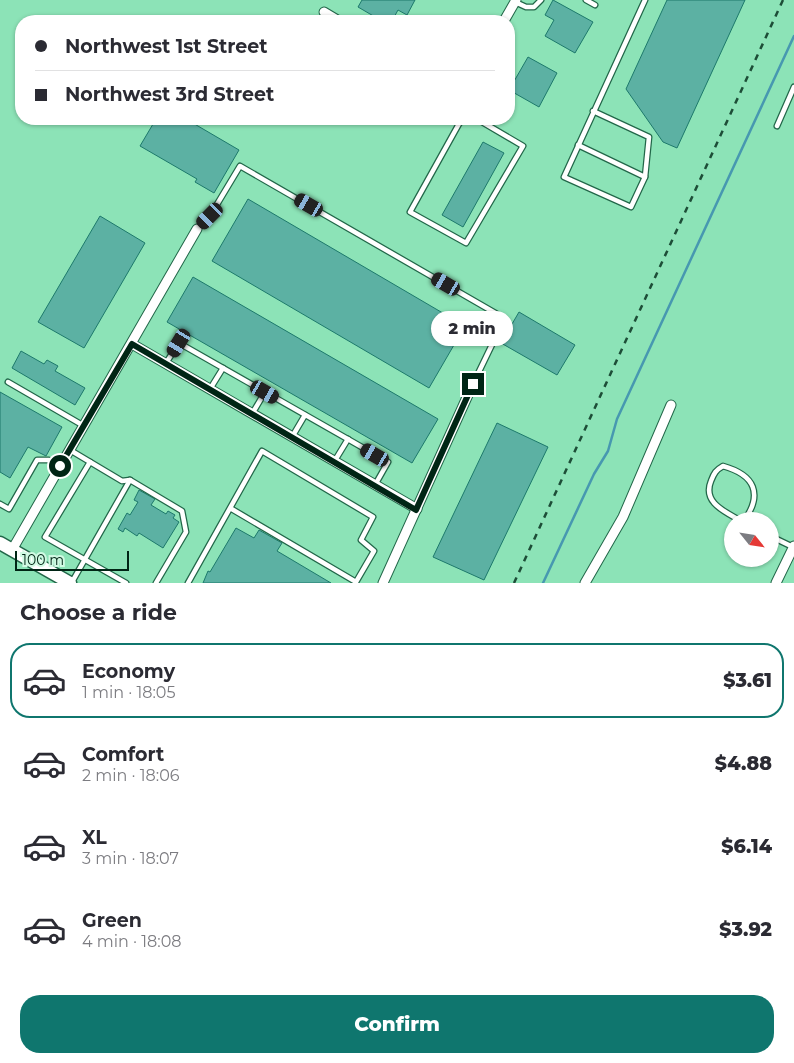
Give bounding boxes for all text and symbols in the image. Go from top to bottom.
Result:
text: Northwest 1st Street [65,35,268,58]
text: Northwest 3rd Street [65,83,274,106]
car [292,191,325,219]
car [194,200,225,232]
car [429,270,462,298]
callout: 2 min [432,312,514,346]
text: 2 min [448,319,496,338]
car [164,326,193,360]
route end [462,373,484,395]
car [248,378,281,406]
car [358,441,391,469]
route start [49,455,71,477]
north arrow [724,512,779,568]
map controls [724,512,779,567]
scale bar [15,548,129,571]
text: 100 m [22,551,64,569]
text: Choose a ride [20,599,177,626]
icon: car [22,658,67,703]
text: Economy [82,660,175,683]
text: $3.61 [723,669,772,692]
text: 1 min · 18:05 [82,683,176,702]
icon: car [22,741,67,786]
text: Comfort [82,743,164,766]
text: $4.88 [715,752,772,775]
text: 2 min · 18:06 [82,766,180,785]
icon: car [22,824,67,869]
text: XL [82,826,107,849]
text: $6.14 [721,835,772,858]
text: 3 min · 18:07 [82,849,179,868]
icon: car [22,907,67,952]
text: Green [82,909,142,932]
text: $3.92 [719,918,772,941]
text: 4 min · 18:08 [82,932,181,951]
button: Confirm [20,995,774,1053]

